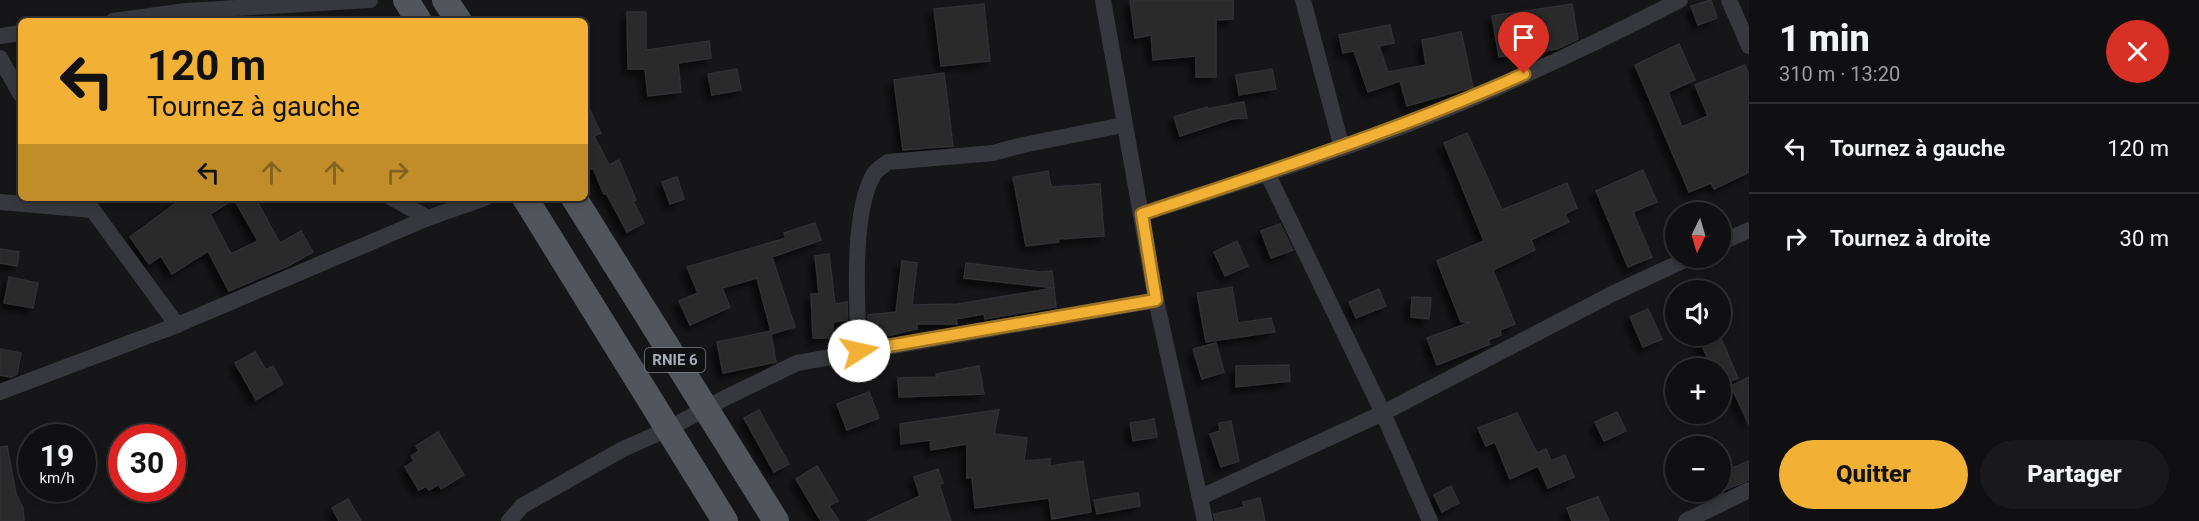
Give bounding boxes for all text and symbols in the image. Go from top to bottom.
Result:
pin [1498,12,1549,74]
text: 1 min [1779,18,1870,60]
button: close [2106,20,2169,83]
icon: arrive [1507,21,1540,54]
text: 120 m [147,41,266,90]
icon: left [48,42,126,120]
text: 310 m · 13:20 [1779,62,1900,86]
text: Tournez à gauche [147,91,360,123]
icon: left [1779,132,1812,165]
text: Tournez à gauche [1830,136,2005,161]
text: 120 m [2107,136,2169,161]
icon: left [192,156,225,189]
icon: ahead [255,156,288,189]
icon: ahead [318,156,351,189]
icon: right [381,156,414,189]
north arrow [1665,202,1731,268]
map controls [1665,202,1731,502]
icon: right [1779,222,1812,255]
text: Tournez à droite [1830,226,1990,251]
text: 30 m [2120,226,2169,251]
button: sound [1665,280,1731,346]
position arrow [827,319,891,383]
road number: RNIE 6 [645,348,705,372]
button: + [1665,358,1731,424]
speed limit sign: 30 [108,424,186,502]
button: − [1665,436,1731,502]
text: 19 [40,438,74,473]
button: Quitter [1779,440,1968,509]
button: Partager [1980,440,2169,509]
text: km/h [39,469,75,487]

